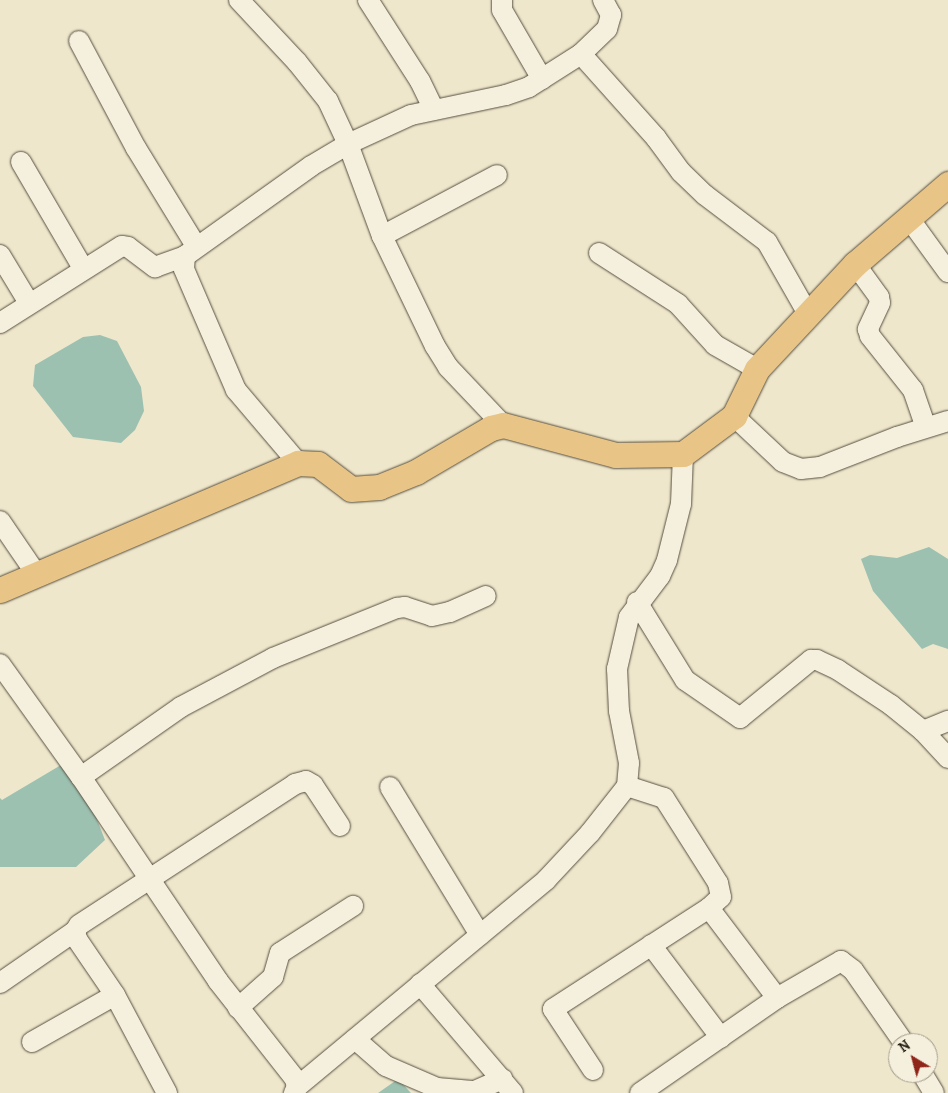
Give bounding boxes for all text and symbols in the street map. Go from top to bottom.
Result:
north arrow [888,1033,938,1083]
text: N [894,1036,914,1057]

